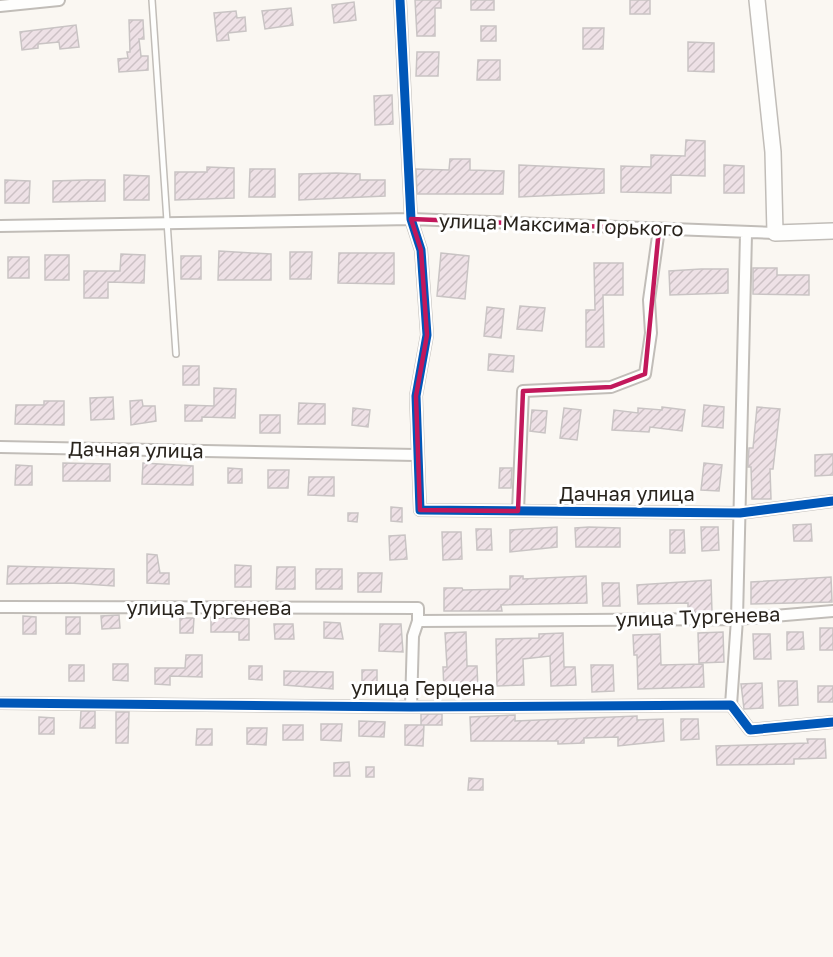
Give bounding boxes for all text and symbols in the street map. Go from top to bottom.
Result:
street label: улица Максима Горького [438,208,684,240]
street label: Дачная улица [68,436,204,462]
street label: Дачная улица [559,481,695,505]
street label: улица Тургенева [127,595,291,619]
street label: улица Тургенева [615,601,781,631]
street label: улица Герцена [351,675,495,699]

